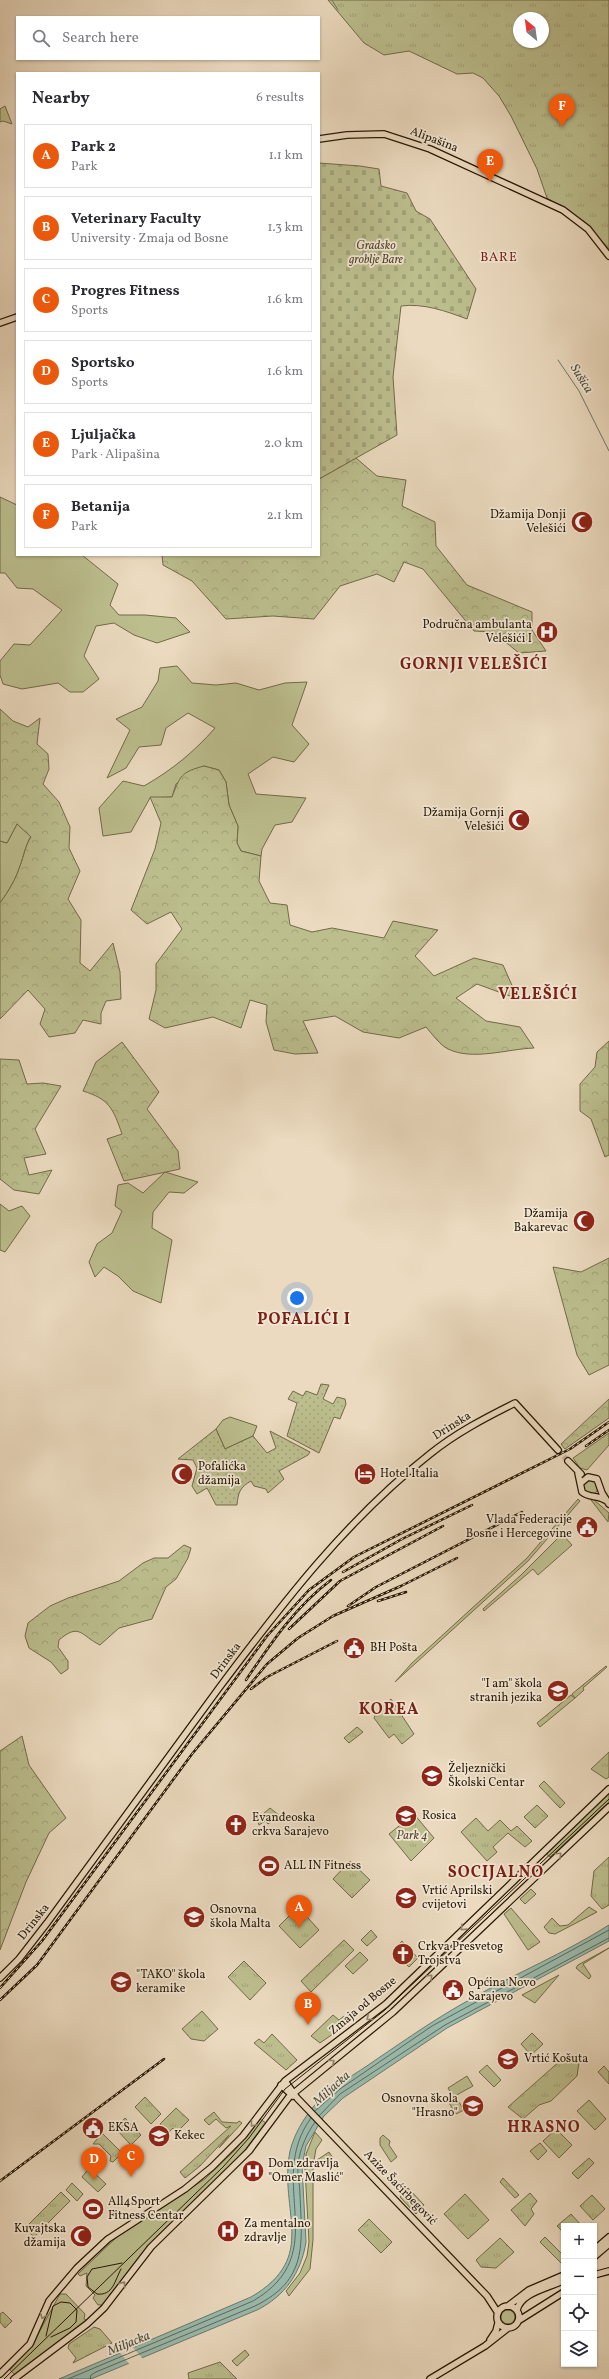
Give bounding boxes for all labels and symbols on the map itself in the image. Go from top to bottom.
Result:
north arrow [513,12,549,48]
pin: F [549,94,575,127]
street label: Alipašina [408,124,460,157]
pin: E [477,149,503,182]
park label: Gradsko groblje Bare [348,238,404,268]
district label: BARE [480,249,518,267]
water label: Sušica [565,361,597,397]
place label: Džamija Donji Velešići [490,507,566,537]
mosque icon: Džamija Donji Velešići [569,509,595,535]
place label: Područna ambulanta Velešići I [423,617,532,647]
hospital icon: Područna ambulanta Velešići I [534,619,560,645]
district label: GORNJI VELEŠIĆI [400,653,548,676]
place label: Džamija Gornji Velešići [423,805,504,835]
mosque icon: Džamija Gornji Velešići [506,807,532,833]
district label: VELEŠIĆI [498,983,578,1006]
place label: Džamija Bakarevac [514,1206,568,1236]
mosque icon: Džamija Bakarevac [571,1208,597,1234]
your location [287,1288,307,1308]
district label: POFALIĆI I [257,1309,351,1331]
street label: Drinska [430,1408,474,1444]
place label: Pofalićka džamija [198,1459,246,1489]
mosque icon: Pofalićka džamija [169,1461,195,1487]
hotel icon: Hotel Italia [352,1461,378,1487]
place label: Hotel Italia [380,1466,439,1482]
place label: Vlada Federacije Bosne i Hercegovine [466,1512,572,1542]
public building icon: Vlada Federacije Bosne i Hercegovine [574,1514,600,1540]
public building icon: BH Pošta [341,1635,367,1661]
street label: Drinska [207,1639,245,1683]
place label: BH Pošta [370,1640,417,1656]
place label: "I am" škola stranih jezika [470,1676,542,1706]
school or university icon: "I am" škola stranih jezika [545,1678,571,1704]
district label: KOREA [359,1699,419,1721]
place label: Željeznički Školski Centar [448,1760,524,1791]
school or university icon: Željeznički Školski Centar [419,1763,445,1789]
school or university icon: Rosica [393,1803,419,1829]
place label: Rosica [422,1808,456,1824]
place label: Evanđeoska crkva Sarajevo [252,1810,329,1840]
church icon: Evanđeoska crkva Sarajevo [223,1812,249,1838]
park label: Park 4 [396,1828,428,1844]
sports icon: ALL IN Fitness [256,1853,282,1879]
one-way arrow [554,1853,561,1860]
place label: ALL IN Fitness [284,1858,361,1874]
district label: SOCIJALNO [448,1862,544,1884]
place label: Vrtić Aprilski cvijetovi [422,1883,493,1913]
school or university icon: Vrtić Aprilski cvijetovi [393,1885,419,1911]
pin: A [286,1895,312,1928]
street label: Drinska [15,1900,53,1944]
place label: Osnovna škola Malta [210,1902,271,1932]
school or university icon: Osnovna škola Malta [181,1904,207,1930]
one-way arrow [460,1924,468,1931]
place label: Crkva Presvetog Trojstva [418,1939,503,1969]
church icon: Crkva Presvetog Trojstva [390,1941,416,1967]
place label: "TAKO" škola keramike [136,1967,205,1997]
school or university icon: "TAKO" škola keramike [108,1969,134,1995]
street label: Zmaja od Bosne [326,1973,400,2039]
one-way arrow [425,1974,433,1982]
place label: Općina Novo Sarajevo [468,1975,536,2005]
public building icon: Općina Novo Sarajevo [440,1977,466,2003]
pin: B [295,1992,321,2025]
one-way arrow [366,2013,373,2020]
school or university icon: Vrtić Košuta [495,2046,521,2072]
place label: Vrtić Košuta [524,2051,588,2067]
one-way arrow [327,2060,334,2067]
water label: Miljacka [309,2067,355,2111]
place label: Osnovna škola "Hrasno" [381,2091,458,2121]
school or university icon: Osnovna škola "Hrasno" [460,2093,486,2119]
public building icon: EKSA [80,2115,106,2141]
district label: HRASNO [507,2117,581,2139]
one-way arrow [250,2119,257,2126]
place label: EKSA [108,2120,139,2136]
school or university icon: Kekec [146,2123,172,2149]
place label: Kekec [174,2128,205,2144]
pin: C [118,2144,144,2177]
street label: Azize Šaćirbegović [360,2146,441,2229]
pin: D [81,2147,107,2180]
place label: Dom zdravlja "Omer Maslić" [268,2156,343,2186]
hospital icon: Dom zdravlja "Omer Maslić" [240,2158,266,2184]
place label: All4Sport Fitness Centar [108,2194,184,2224]
sports icon: All4Sport Fitness Centar [80,2196,106,2222]
place label: Za mentalno zdravlje [244,2216,311,2246]
hospital icon: Za mentalno zdravlje [215,2218,241,2244]
place label: Kuvajtska džamija [14,2221,66,2251]
mosque icon: Kuvajtska džamija [68,2223,94,2249]
one-way arrow [118,2282,125,2289]
one-way arrow [39,2312,47,2319]
water label: Miljacka [104,2327,153,2361]

